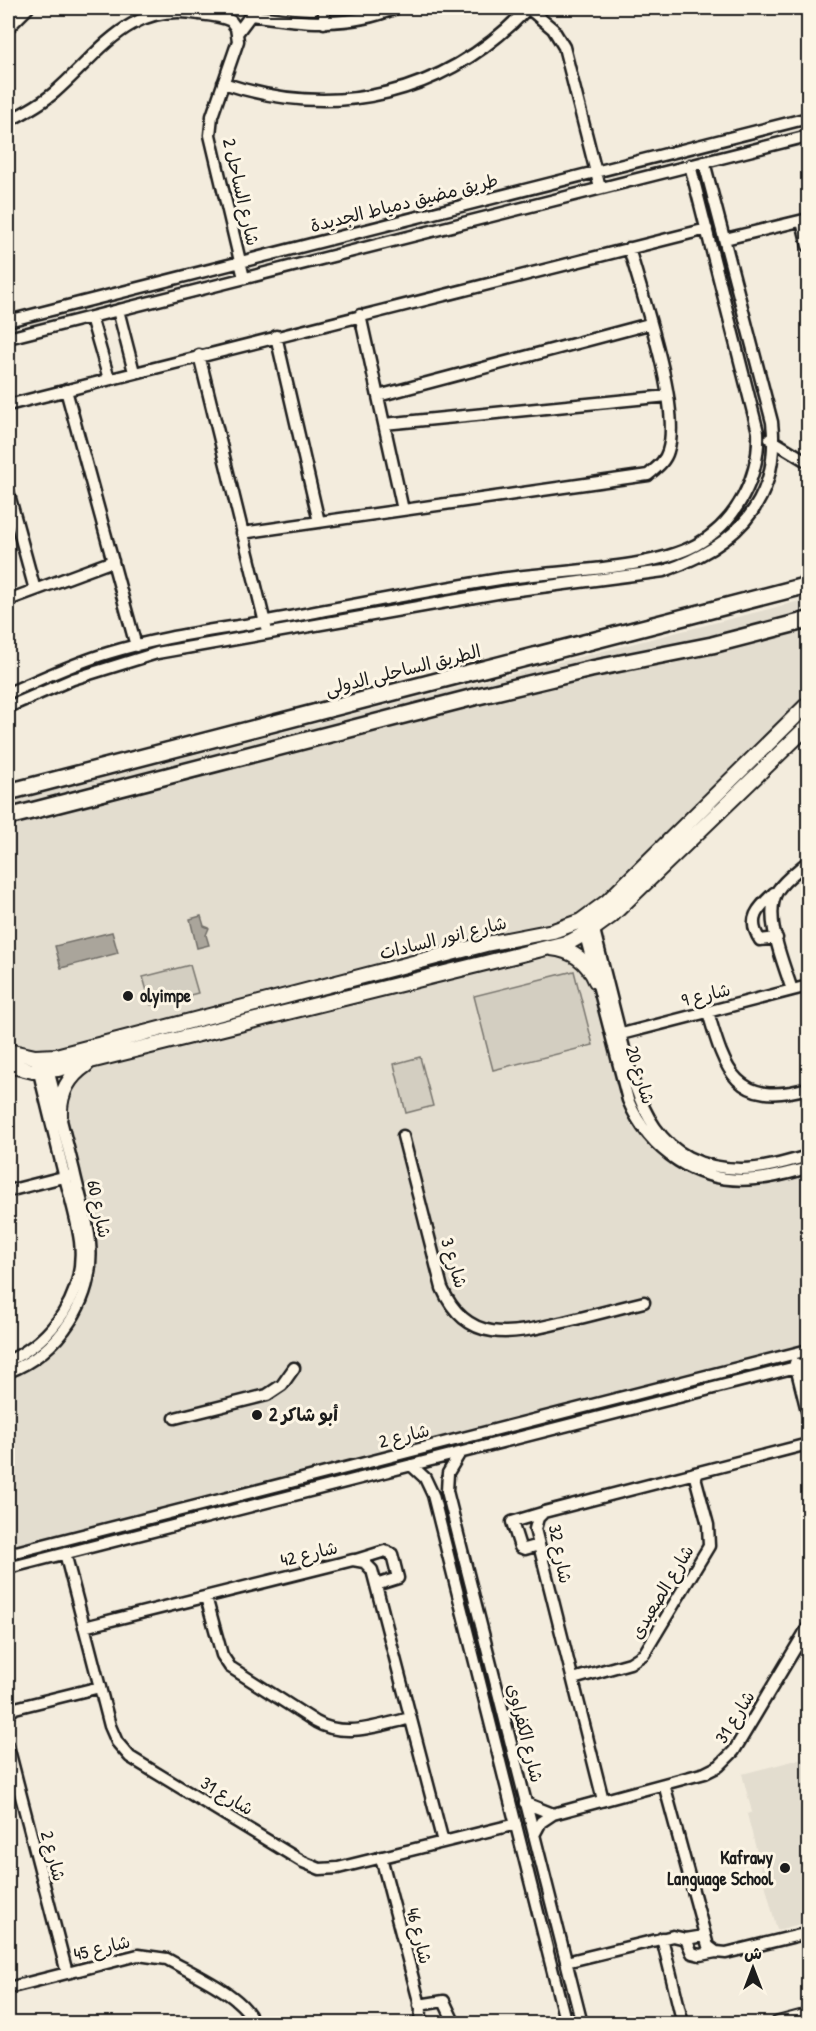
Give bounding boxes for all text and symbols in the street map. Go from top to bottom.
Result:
street label: شارع الساحل 2 [217,136,266,248]
street label: طريق مضيق دمياط الجديدة [307,167,500,238]
street label: الطريق الساحلى الدولى [322,638,483,701]
street label: شارع انور السادات [377,910,509,965]
street label: شارع 9 [679,976,733,1013]
place label: olyimpe [140,983,192,1009]
marker: olyimpe [121,989,135,1003]
street label: شارع 20 [620,1043,661,1107]
street label: شارع 60 [81,1178,118,1240]
street label: شارع 3 [435,1235,474,1291]
place label: أبو شاكر 2 [269,1402,338,1427]
marker: أبو شاكر 2 [250,1408,264,1422]
street label: شارع 2 [376,1417,432,1454]
street label: شارع 32 [543,1522,578,1586]
street label: شارع 42 [278,1534,340,1573]
street label: شارع الصعيدى [624,1540,700,1644]
street label: شارع الكفراوى [501,1681,550,1785]
street label: شارع 31 [709,1686,760,1748]
street label: شارع 31 [196,1770,258,1821]
street label: شارع 2 [35,1828,72,1884]
place label: Kafrawy Language School [667,1845,774,1892]
marker: Kafrawy Language School [778,1861,792,1875]
street label: شارع 46 [400,1905,439,1967]
street label: شارع 45 [71,1928,133,1967]
north arrow [723,1938,783,1998]
text: ش [744,1942,762,1964]

